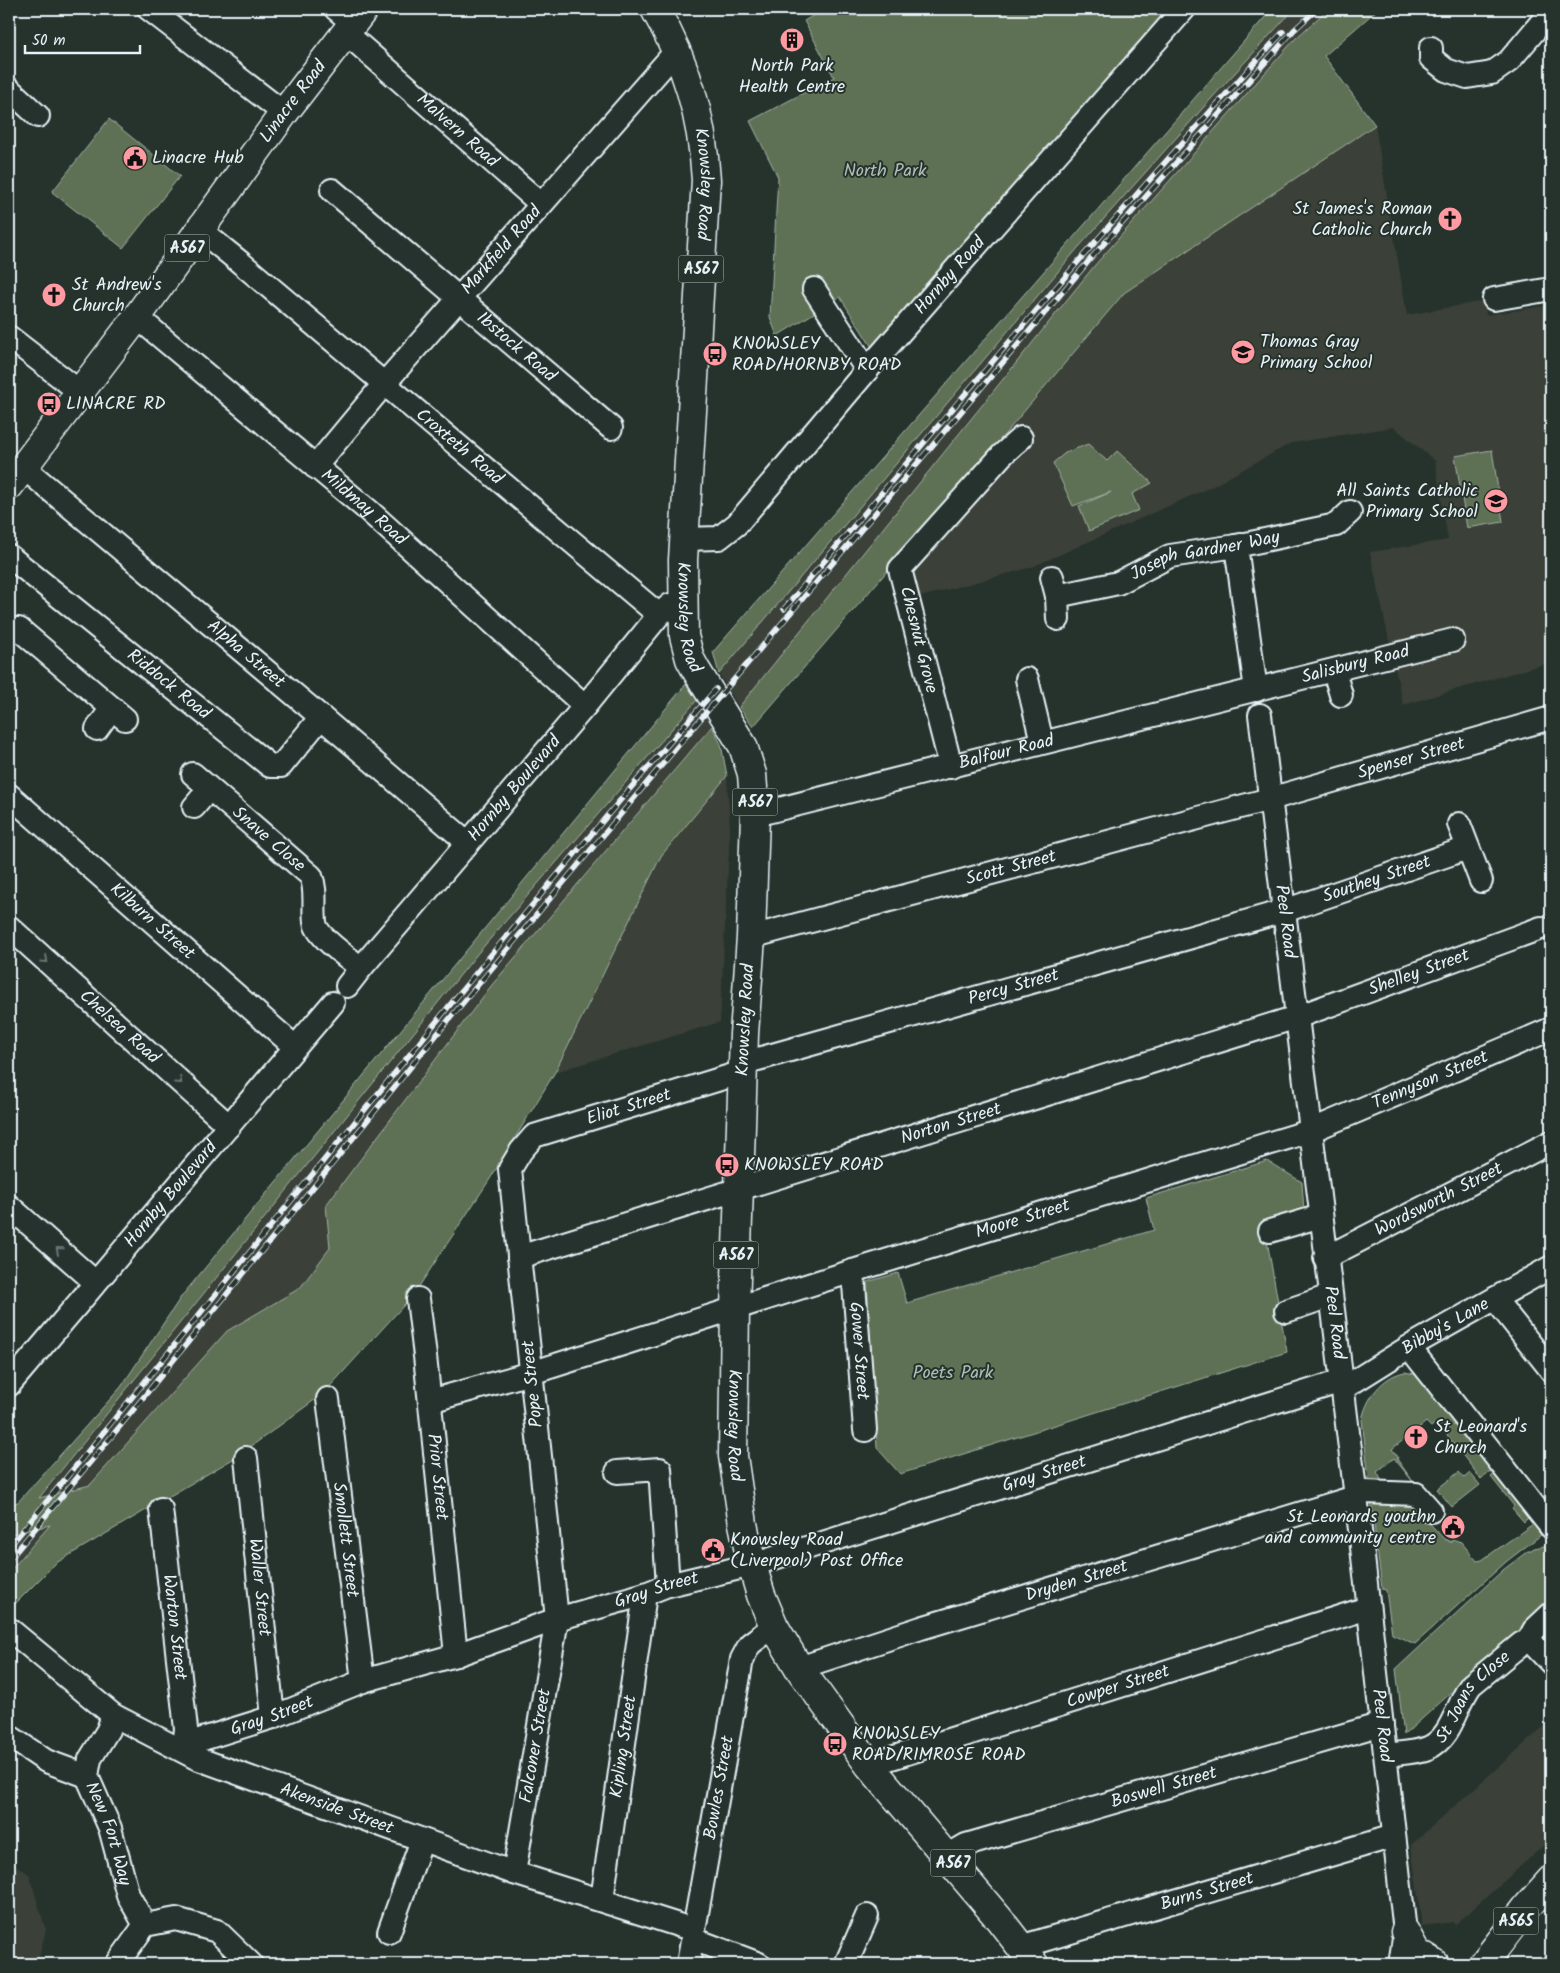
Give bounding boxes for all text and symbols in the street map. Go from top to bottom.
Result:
scale bar [25,22,140,54]
building icon: North Park Health Centre [779,27,805,53]
text: 50 m [32,29,66,53]
place label: North Park Health Centre [739,52,845,102]
street label: Linacre Road [252,53,335,149]
street label: Malvern Road [409,86,506,176]
street label: Knowsley Road [686,126,721,242]
place label: Linacre Hub [152,144,244,173]
public building icon: Linacre Hub [122,145,148,171]
park label: North Park [844,157,927,186]
place label: St James's Roman Catholic Church [1293,195,1432,245]
street label: Markfield Road [454,198,550,302]
church icon: St James's Roman Catholic Church [1437,206,1463,232]
street label: Hornby Road [907,229,993,322]
road number: A567 [164,234,210,262]
road number: A567 [678,255,724,282]
place label: St Andrew's Church [72,271,162,321]
church icon: St Andrew's Church [41,282,67,308]
street label: Ibstock Road [470,304,563,390]
place label: Thomas Gray Primary School [1260,328,1373,378]
place label: KNOWSLEY ROAD/HORNBY ROAD [732,330,902,380]
school or university icon: Thomas Gray Primary School [1230,339,1256,365]
bus stop icon: KNOWSLEY ROAD/HORNBY ROAD [702,341,728,367]
place label: LINACRE RD [66,390,166,419]
bus stop icon: LINACRE RD [36,391,62,417]
street label: Croxteth Road [409,401,511,493]
street label: Mildmay Road [314,462,414,554]
place label: All Saints Catholic Primary School [1337,477,1479,527]
school or university icon: All Saints Catholic Primary School [1483,488,1509,514]
street label: Joseph Gardner Way [1125,523,1283,589]
street label: Knowsley Road [669,562,710,680]
street label: Chesnut Grove [891,583,945,697]
street label: Alpha Street [200,612,292,696]
street label: Salisbury Road [1298,637,1413,692]
street label: Riddock Road [120,642,218,728]
street label: Balfour Road [956,726,1058,778]
street label: Hornby Boulevard [460,728,569,848]
street label: Spenser Street [1354,729,1469,788]
road number: A567 [732,789,778,816]
street label: Snave Close [225,799,312,880]
street label: Scott Street [963,842,1060,894]
street label: Southey Street [1319,847,1436,911]
street label: Kilburn Street [103,875,202,968]
street label: Peel Road [1266,883,1304,961]
street label: Shelley Street [1364,940,1475,1004]
one-way arrow [39,954,48,963]
street label: Percy Street [965,960,1063,1014]
street label: Knowsley Road [729,962,763,1077]
street label: Chelsea Road [72,982,167,1072]
street label: Tennyson Street [1368,1042,1494,1118]
one-way arrow [173,1075,182,1084]
street label: Eliot Street [583,1080,676,1134]
street label: Norton Street [897,1094,1006,1153]
street label: Hornby Boulevard [117,1134,225,1254]
place label: KNOWSLEY ROAD [744,1151,884,1180]
bus stop icon: KNOWSLEY ROAD [714,1152,740,1178]
street label: Wordsworth Street [1370,1154,1509,1245]
street label: Moore Street [972,1191,1074,1247]
road number: A567 [714,1242,758,1268]
one-way arrow [55,1247,64,1256]
street label: Peel Road [1316,1284,1354,1362]
street label: Bibby's Lane [1396,1290,1495,1363]
street label: Gower Street [841,1301,877,1402]
street label: Pope Street [514,1338,552,1429]
park label: Poets Park [913,1359,994,1388]
street label: Knowsley Road [718,1369,751,1485]
place label: St Leonard's Church [1434,1413,1527,1463]
church icon: St Leonard's Church [1403,1424,1429,1450]
street label: Prior Street [419,1432,457,1523]
street label: Gray Street [999,1447,1091,1501]
street label: Smollett Street [324,1481,367,1600]
place label: St Leonards youthn and community centre [1265,1503,1436,1553]
public building icon: St Leonards youthn and community centre [1440,1514,1466,1540]
place label: Knowsley Road (Liverpool) Post Office [730,1526,903,1576]
street label: Waller Street [240,1537,279,1639]
public building icon: Knowsley Road (Liverpool) Post Office [700,1537,726,1563]
street label: Dryden Street [1022,1552,1132,1610]
street label: Gray Street [611,1563,702,1616]
street label: Warton Street [154,1573,195,1683]
street label: St Joans Close [1428,1643,1517,1750]
street label: Cowper Street [1063,1657,1174,1717]
street label: Falconer Street [512,1686,560,1805]
street label: Gray Street [227,1687,319,1744]
street label: Peel Road [1363,1687,1401,1765]
street label: Kipling Street [602,1692,645,1800]
place label: KNOWSLEY ROAD/RIMROSE ROAD [852,1720,1026,1770]
bus stop icon: KNOWSLEY ROAD/RIMROSE ROAD [822,1731,848,1757]
street label: Bowles Street [696,1733,743,1842]
street label: Boswell Street [1107,1758,1221,1817]
street label: Akenside Street [276,1775,399,1843]
street label: New Fort Way [77,1777,139,1889]
road number: A567 [930,1850,976,1876]
street label: Burns Street [1157,1864,1258,1919]
road number: A565 [1494,1908,1538,1934]

